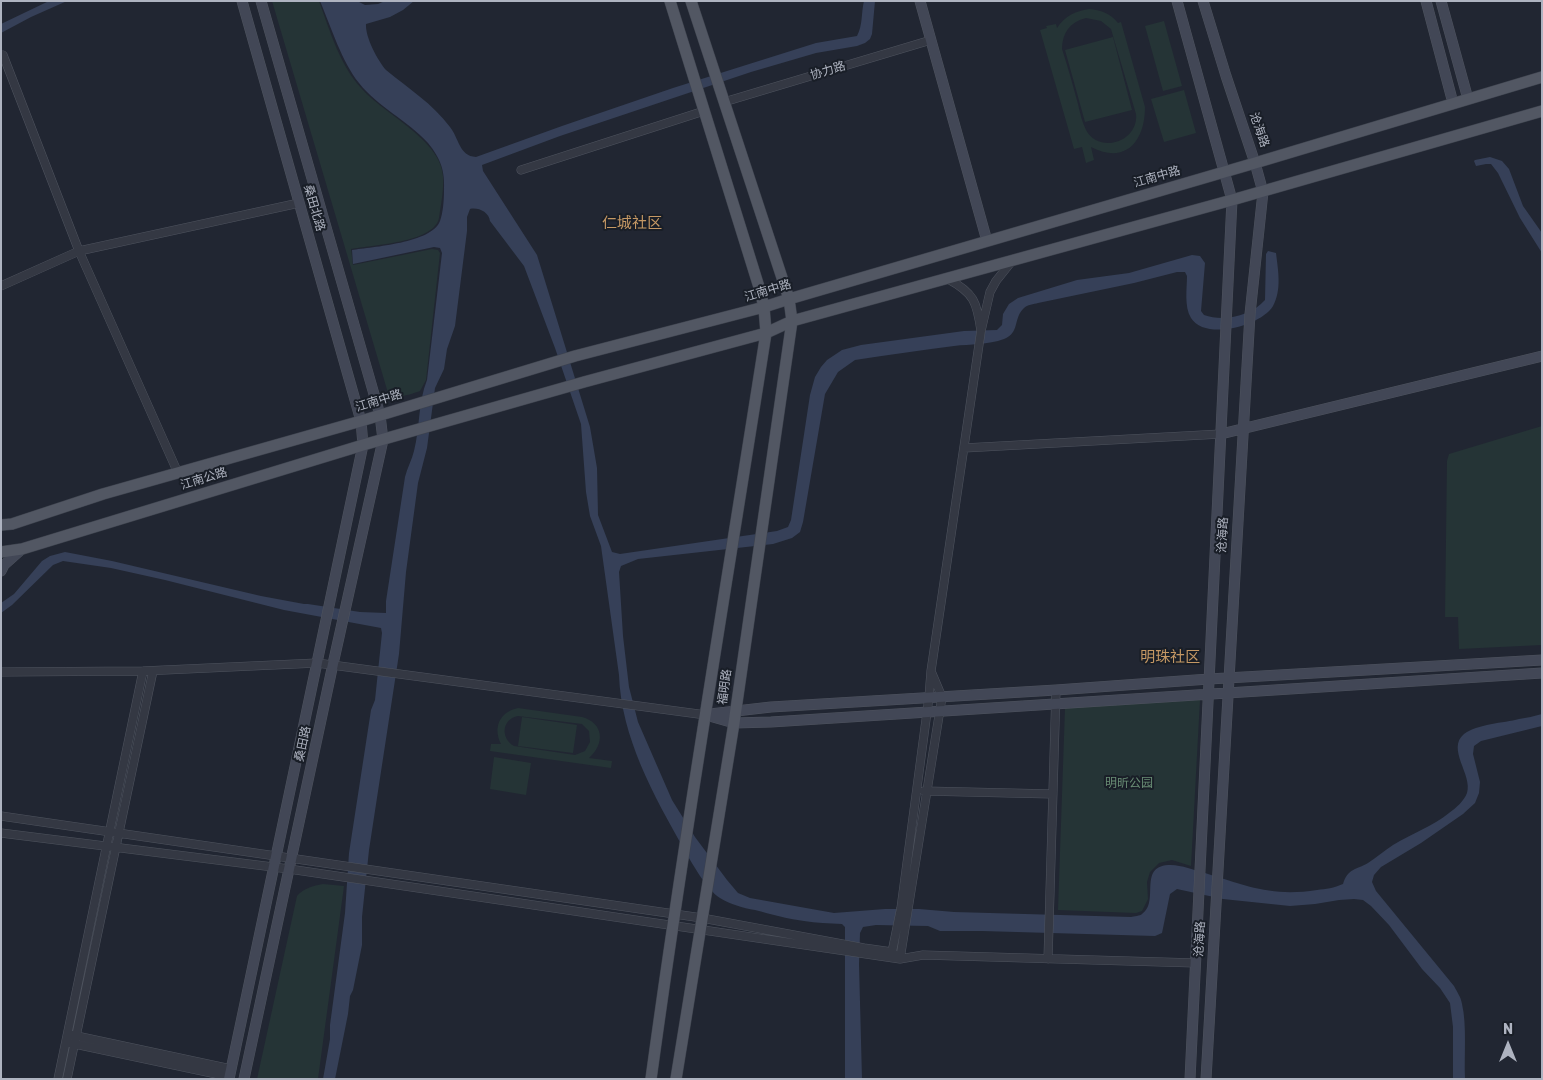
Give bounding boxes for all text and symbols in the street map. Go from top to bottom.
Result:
street label: 协力路 [809,59,847,83]
street label: 沧海路 [1246,111,1272,149]
street label: 江南中路 [1132,163,1182,191]
street label: 桑田北路 [300,183,328,233]
district label: 仁城社区 [602,215,662,233]
street label: 江南中路 [743,277,793,305]
street label: 江南中路 [354,387,404,415]
street label: 江南公路 [179,465,229,493]
street label: 沧海路 [1215,517,1231,553]
district label: 明珠社区 [1140,649,1200,667]
street label: 福明路 [715,668,735,706]
street label: 桑田路 [292,725,314,763]
park label: 明昕公园 [1105,777,1153,791]
street label: 沧海路 [1192,921,1208,957]
north arrow [1483,1020,1533,1070]
text: N [1503,1021,1513,1038]

